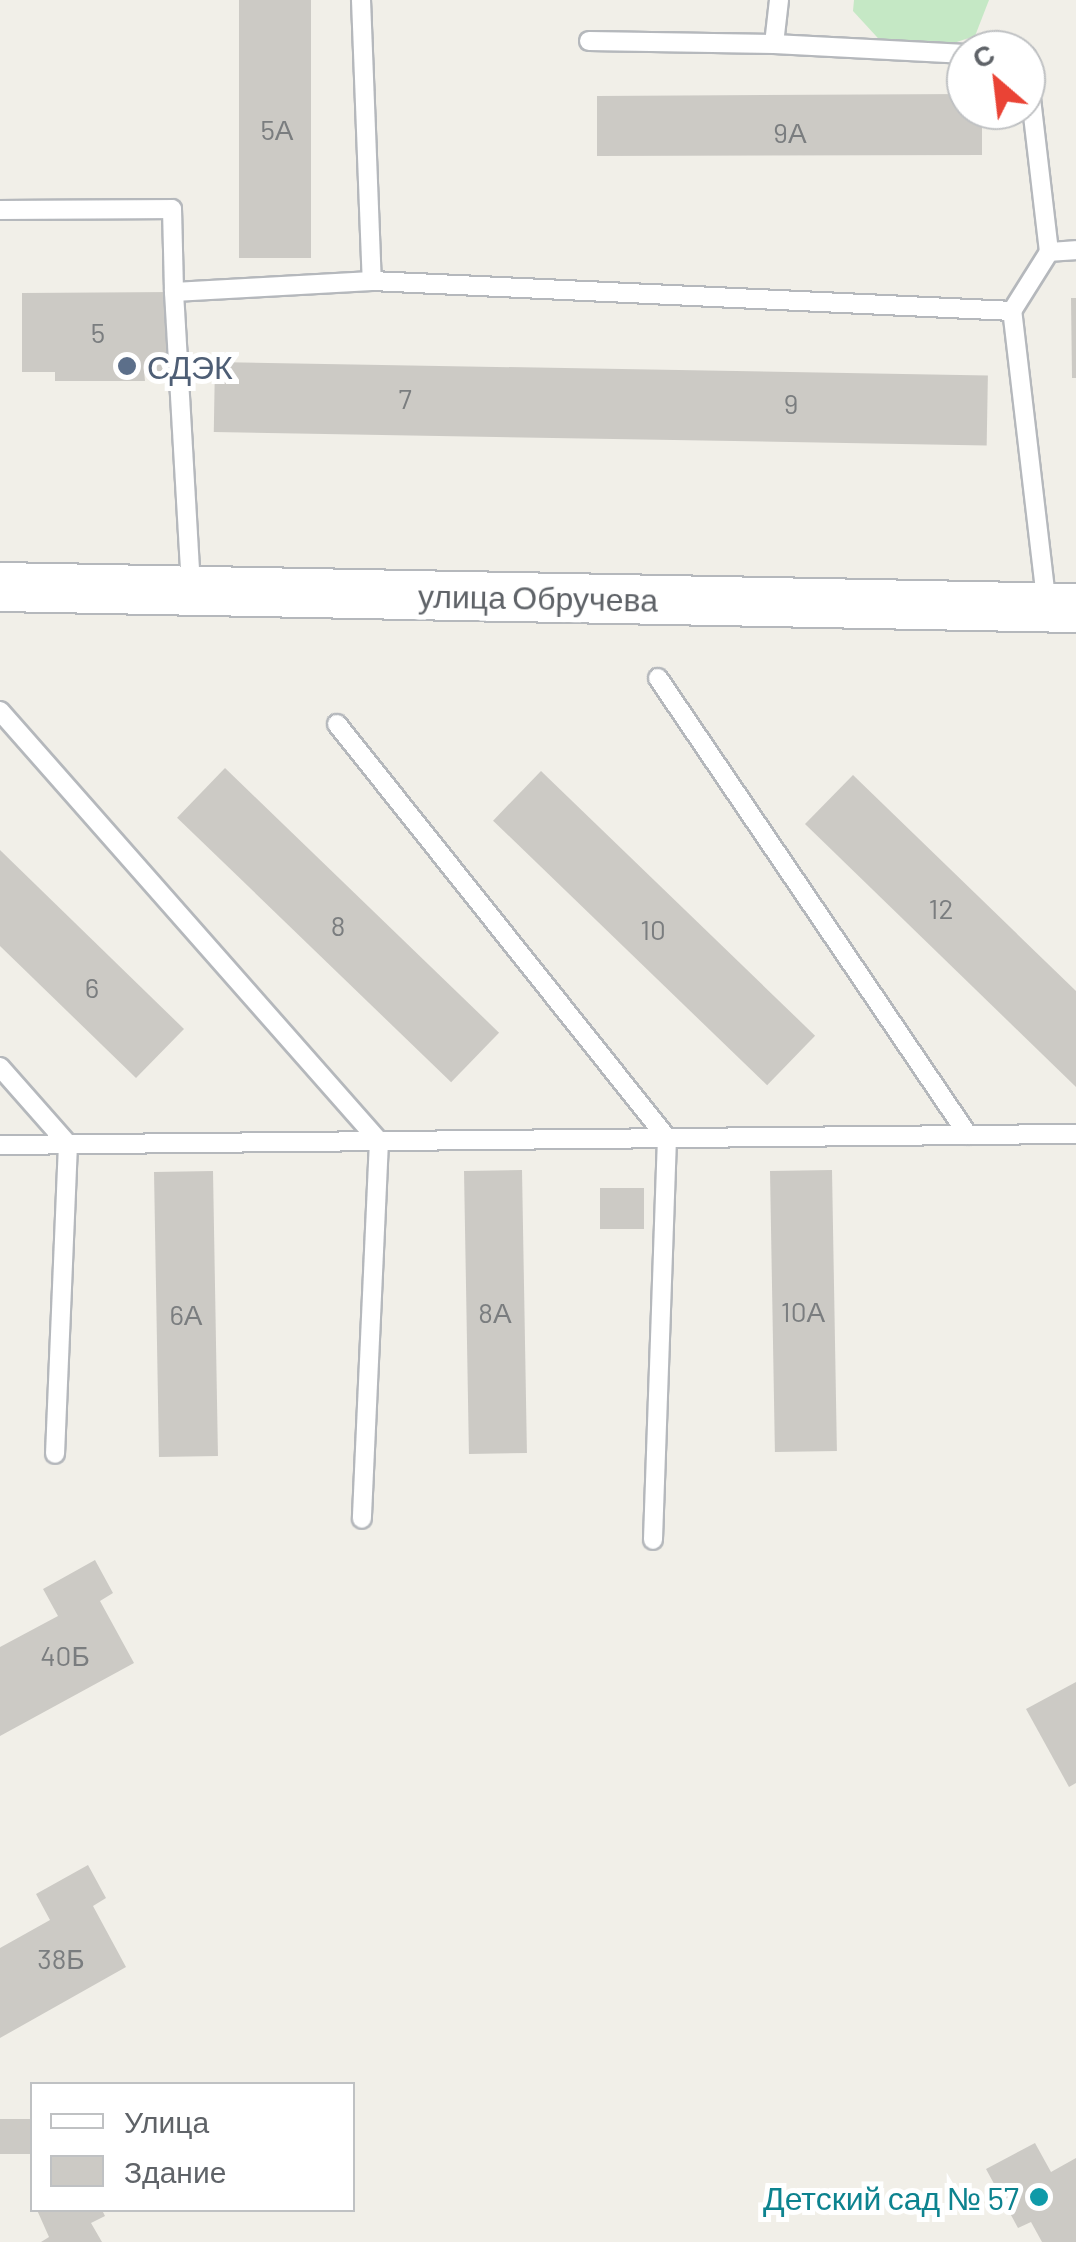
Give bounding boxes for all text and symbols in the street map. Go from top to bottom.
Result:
north arrow [946,30,1046,130]
text: С [966,36,1000,75]
house number: 5А [260,112,294,146]
house number: 9А [773,115,807,149]
house number: 5 [91,315,105,349]
place label: СДЭК [147,347,233,385]
marker: СДЭК [116,355,138,377]
house number: 7 [398,381,412,415]
house number: 9 [784,386,798,420]
street label: улица Обручева [418,576,658,618]
house number: 12 [929,891,953,925]
house number: 8 [331,908,345,942]
house number: 10 [640,912,666,946]
house number: 6 [85,970,99,1004]
house number: 10А [781,1294,825,1328]
house number: 8А [478,1295,512,1329]
house number: 6А [169,1297,203,1331]
house number: 40Б [40,1638,90,1672]
house number: 38Б [37,1941,85,1975]
legend [30,2082,355,2212]
text: Улица [124,2103,209,2139]
text: Здание [124,2153,226,2189]
place label: Детский сад № 57 [763,2178,1019,2216]
marker: Детский сад № 57 [1028,2186,1050,2208]

